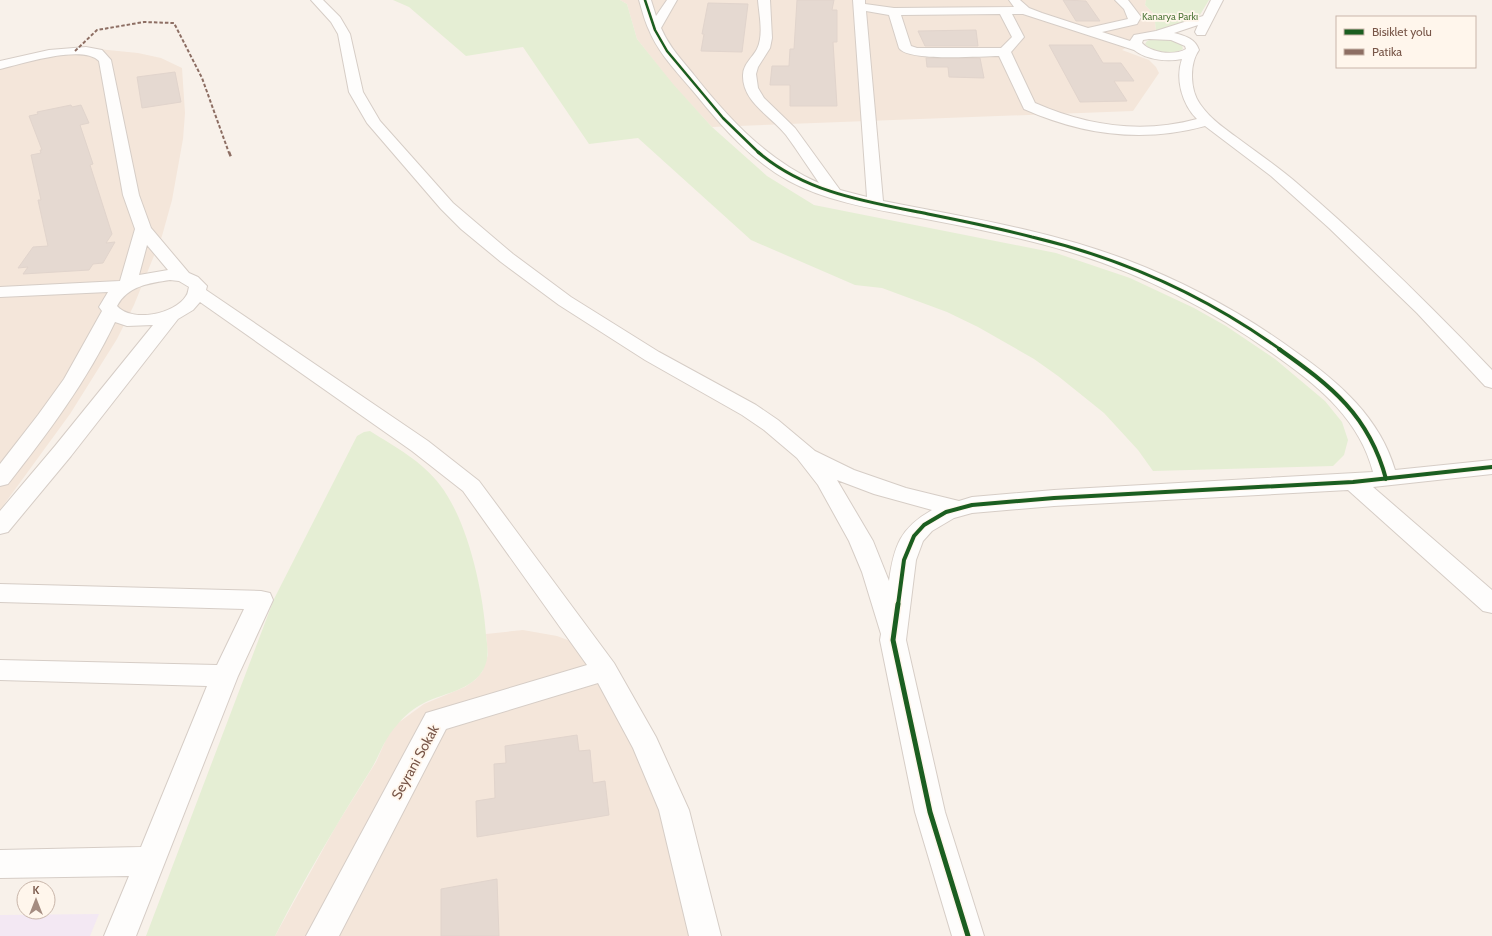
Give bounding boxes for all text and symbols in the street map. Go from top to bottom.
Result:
park label: Kanarya Parkı [1142,10,1198,23]
legend [1336,16,1476,68]
text: Bisiklet yolu [1372,24,1432,39]
text: Patika [1372,44,1402,59]
street label: Seyrani Sokak [387,721,443,802]
north arrow [16,880,56,920]
text: K [33,883,40,897]

